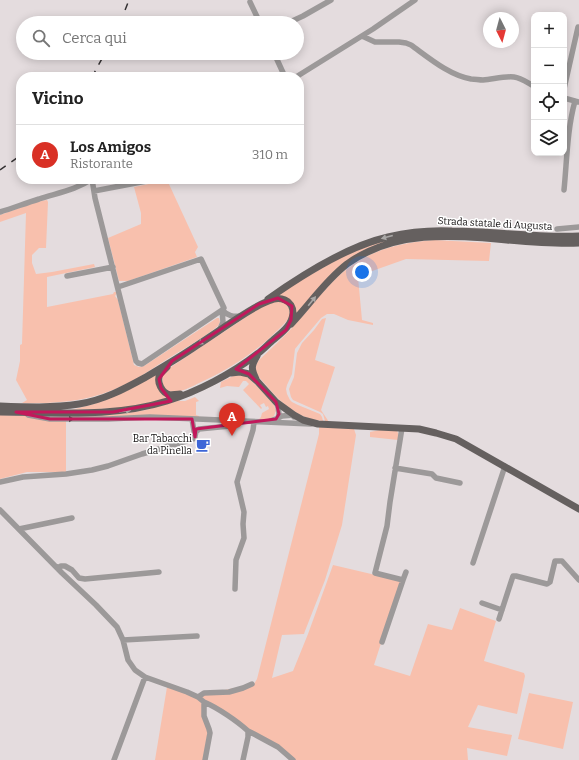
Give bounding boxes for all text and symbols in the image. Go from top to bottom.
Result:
north arrow [483,12,519,48]
map controls [531,12,567,156]
button: + [531,12,567,48]
search box [16,16,304,60]
icon: search [30,27,52,49]
text: Cerca qui [62,29,127,47]
button: − [531,48,567,84]
button: locate [531,84,567,120]
text: Vicino [32,88,84,109]
button: layers [531,120,567,156]
text: Los Amigos [70,138,151,156]
text: A [40,147,50,162]
text: 310 m [252,147,288,162]
text: Ristorante [70,156,133,171]
street label: Strada statale di Augusta [437,215,553,233]
one-way arrow [381,235,393,241]
your location [352,262,372,282]
one-way arrow [307,295,316,306]
one-way arrow [198,337,208,345]
pin: A [219,403,245,436]
one-way arrow [119,408,131,414]
one-way arrow [62,416,75,422]
place label: Bar Tabacchi da Pinella [133,433,193,457]
cafe icon: Bar Tabacchi da Pinella [195,437,211,453]

